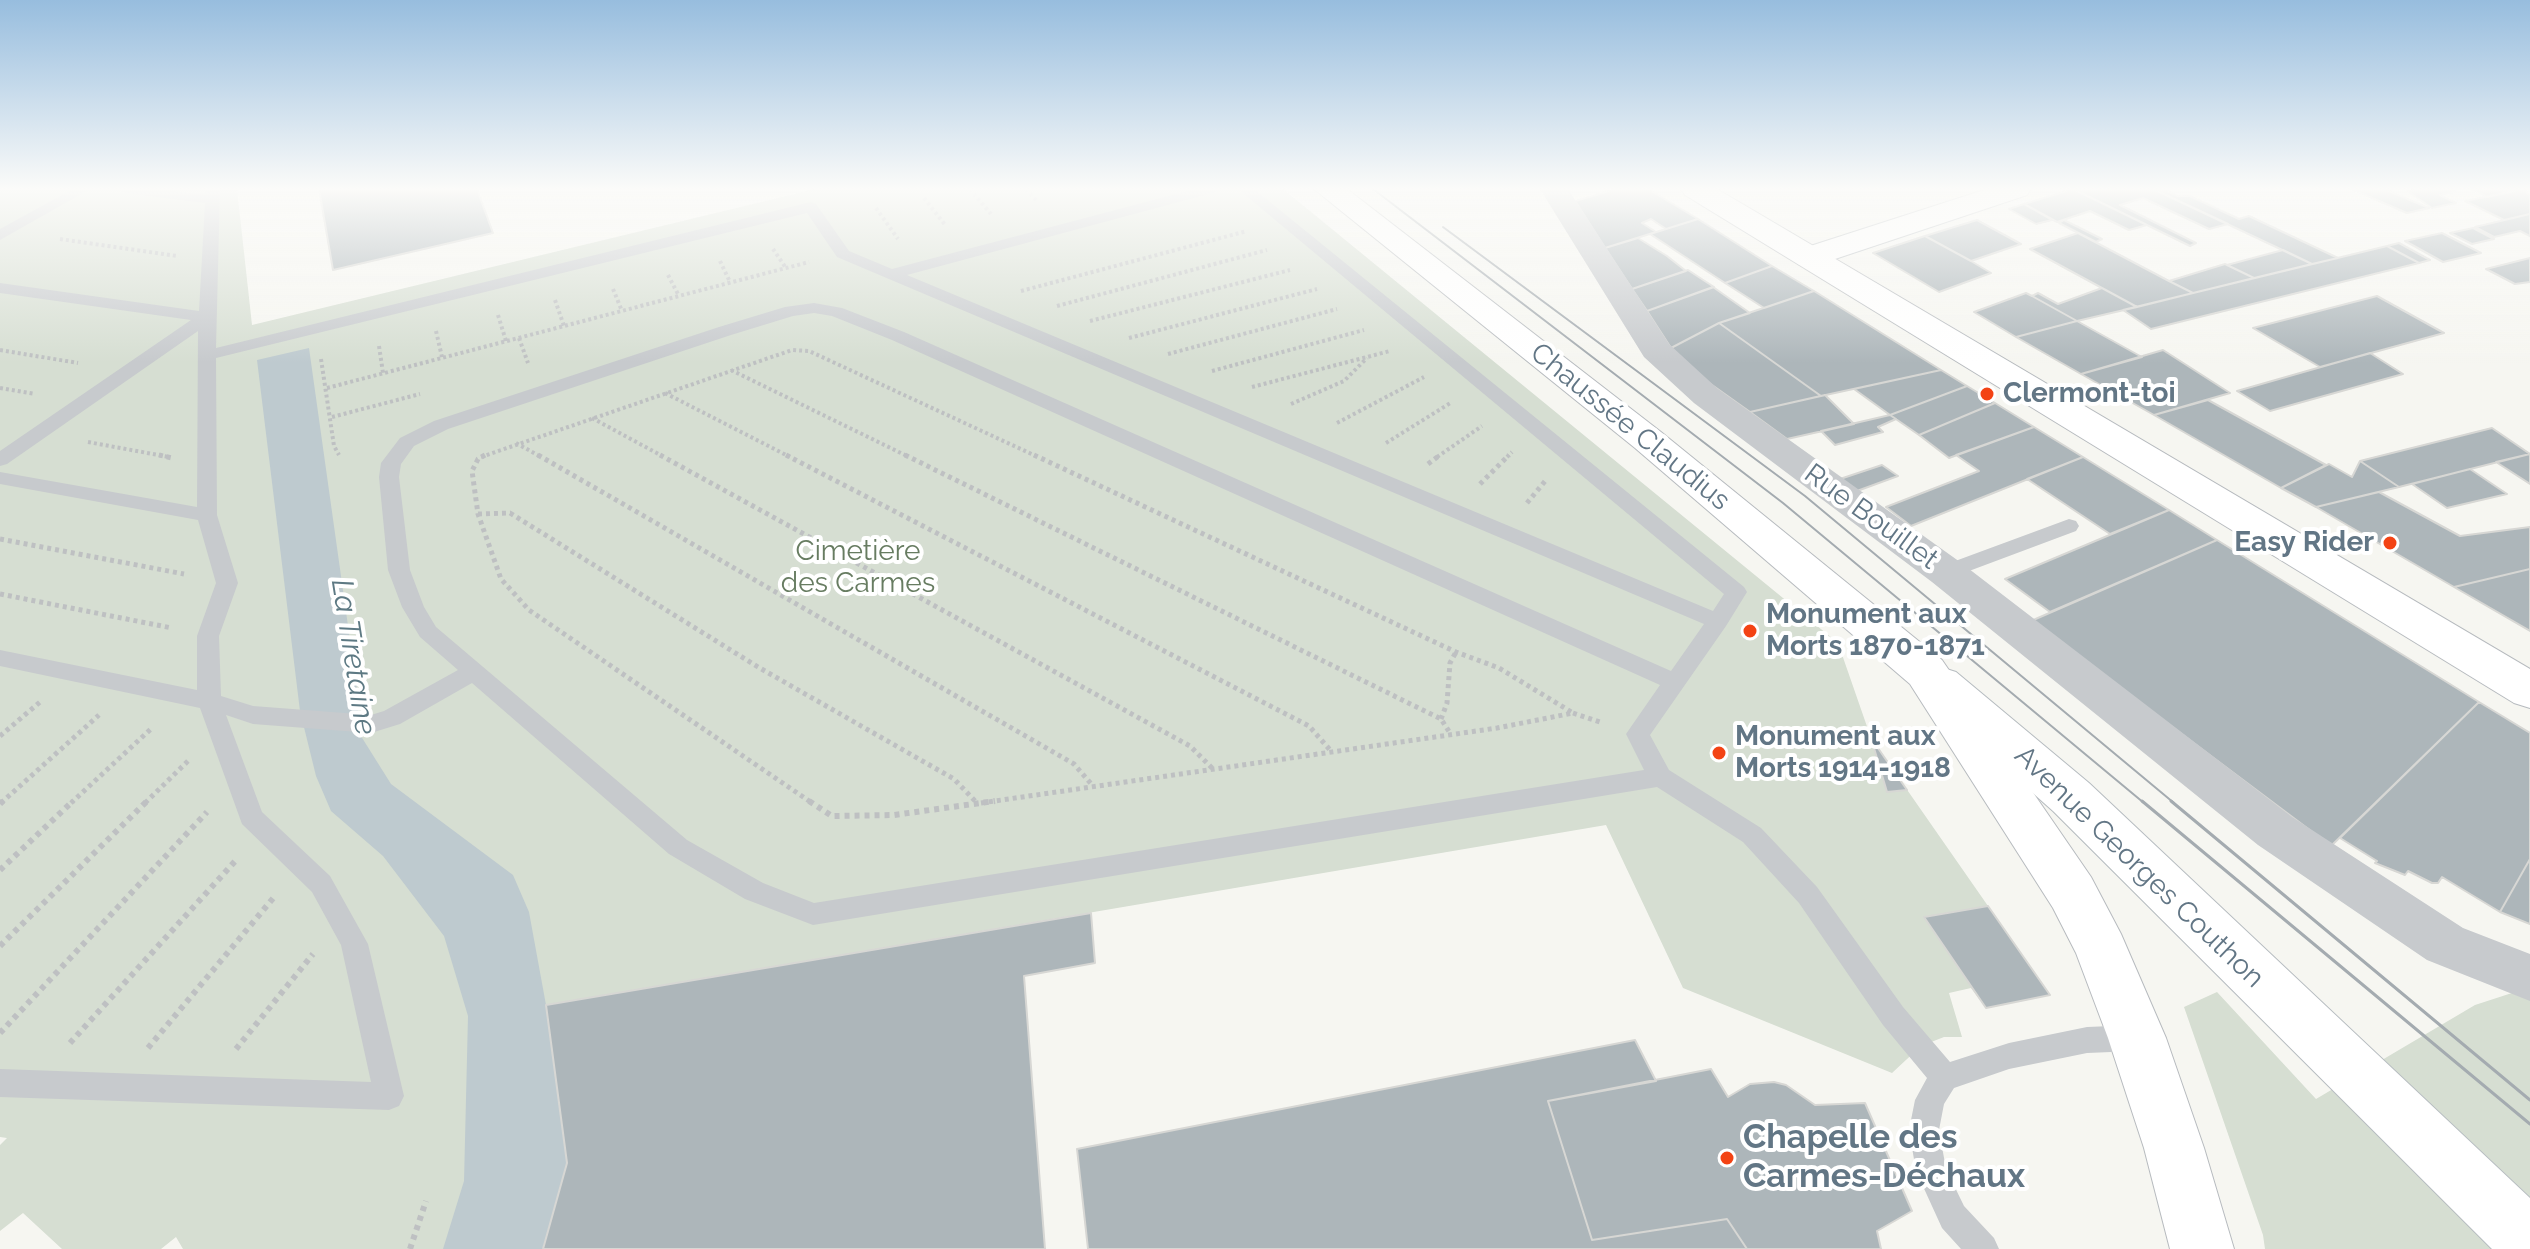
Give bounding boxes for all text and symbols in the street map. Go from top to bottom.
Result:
street label: Chaussée Claudius [1523,336,1737,518]
place label: Clermont-toi [2003,377,2176,411]
marker: Clermont-toi [1978,385,1996,403]
street label: Rue Bouillet [1798,457,1944,577]
place label: Easy Rider [2234,526,2374,560]
marker: Easy Rider [2381,534,2399,552]
park label: Cimetière des Carmes [781,535,935,601]
water label: La Tiretaine [323,576,383,738]
place label: Monument aux Morts 1870-1871 [1766,598,1985,664]
marker: Monument aux Morts 1870-1871 [1741,622,1759,640]
place label: Monument aux Morts 1914-1918 [1735,720,1951,786]
street label: Avenue Georges Couthon [2007,739,2271,995]
marker: Monument aux Morts 1914-1918 [1710,744,1728,762]
place label: Chapelle des Carmes-Déchaux [1743,1118,2025,1198]
marker: Chapelle des Carmes-Déchaux [1718,1149,1736,1167]

